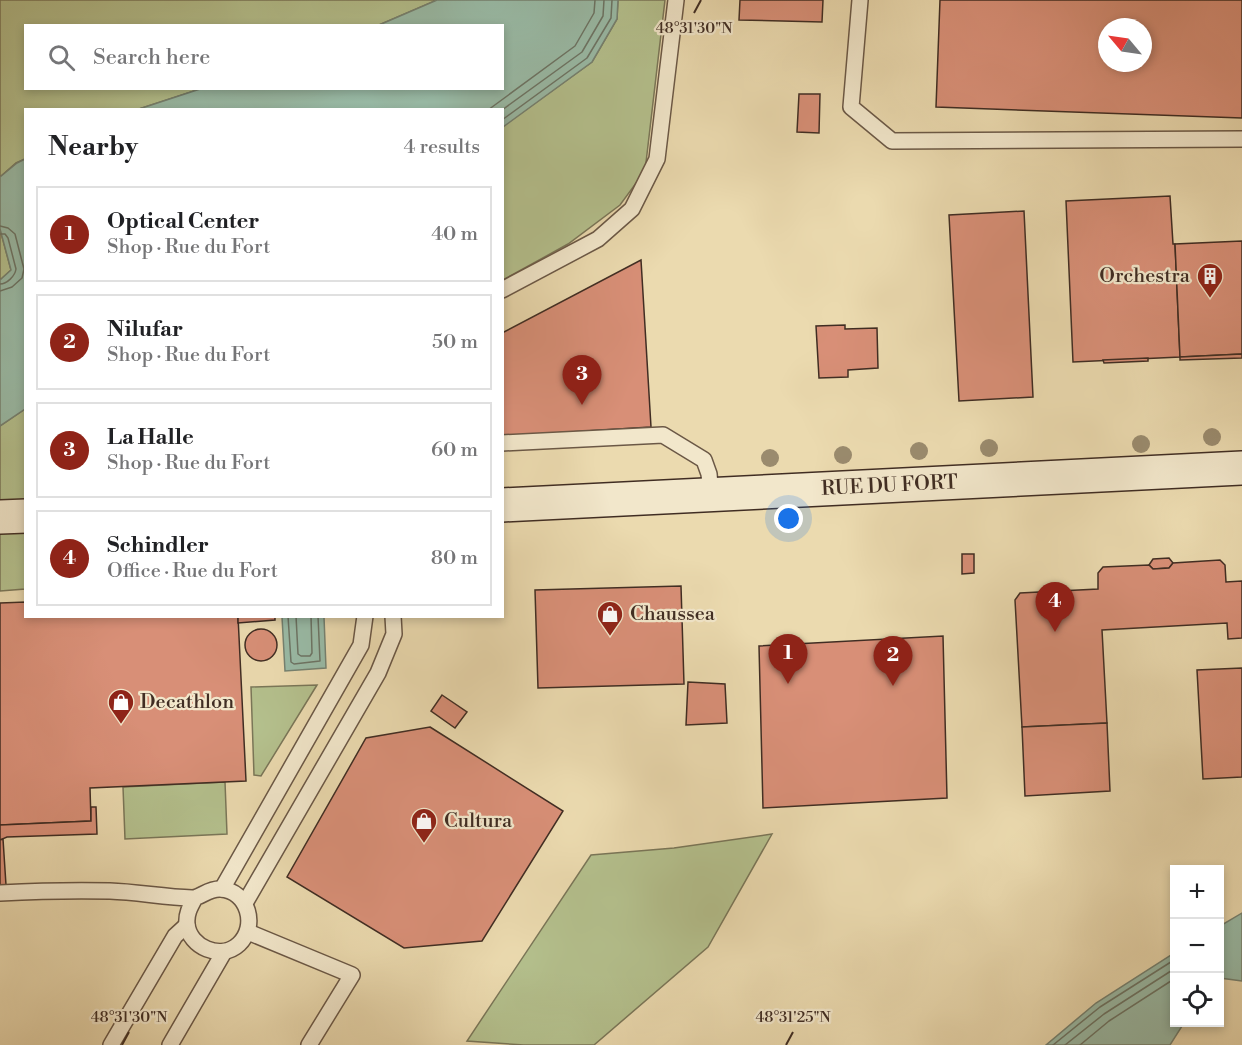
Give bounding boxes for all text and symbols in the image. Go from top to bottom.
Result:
north arrow [1098,18,1152,72]
text: 48°31'30"N [656,19,732,38]
search box [24,24,504,90]
icon: search [45,41,78,74]
text: Search here [93,44,210,71]
text: Nearby [48,131,138,163]
text: 4 results [403,135,480,160]
text: Optical Center [107,208,260,235]
text: 1 [65,222,74,247]
text: 40 m [431,222,478,247]
text: Shop · Rue du Fort [107,235,270,260]
building icon: Orchestra [1195,261,1225,299]
place label: Orchestra [1099,264,1191,289]
text: Nilufar [107,316,183,343]
text: 2 [63,330,76,355]
text: 50 m [432,330,478,355]
text: Shop · Rue du Fort [107,343,270,368]
pin: 3 [562,356,602,405]
text: La Halle [107,424,194,451]
text: 3 [63,438,76,463]
text: 60 m [431,438,478,463]
text: Shop · Rue du Fort [107,451,270,476]
street label: RUE DU FORT [821,470,958,502]
your location [774,504,803,533]
text: Schindler [107,532,209,559]
text: 4 [63,546,76,571]
text: 80 m [431,546,478,571]
text: Office · Rue du Fort [107,559,278,584]
pin: 4 [1036,582,1074,632]
shop icon: Chaussea [595,599,625,637]
place label: Chaussea [630,602,716,627]
pin: 1 [768,634,808,684]
pin: 2 [874,636,912,686]
shop icon: Decathlon [106,687,136,725]
place label: Decathlon [140,690,234,715]
shop icon: Cultura [409,806,439,844]
place label: Cultura [444,809,513,834]
map controls [1170,865,1224,1027]
button: + [1170,865,1224,919]
button: − [1170,919,1224,973]
button: locate [1170,973,1224,1027]
text: 48°31'30"N [91,1008,167,1027]
text: 48°31'25"N [755,1008,831,1027]

